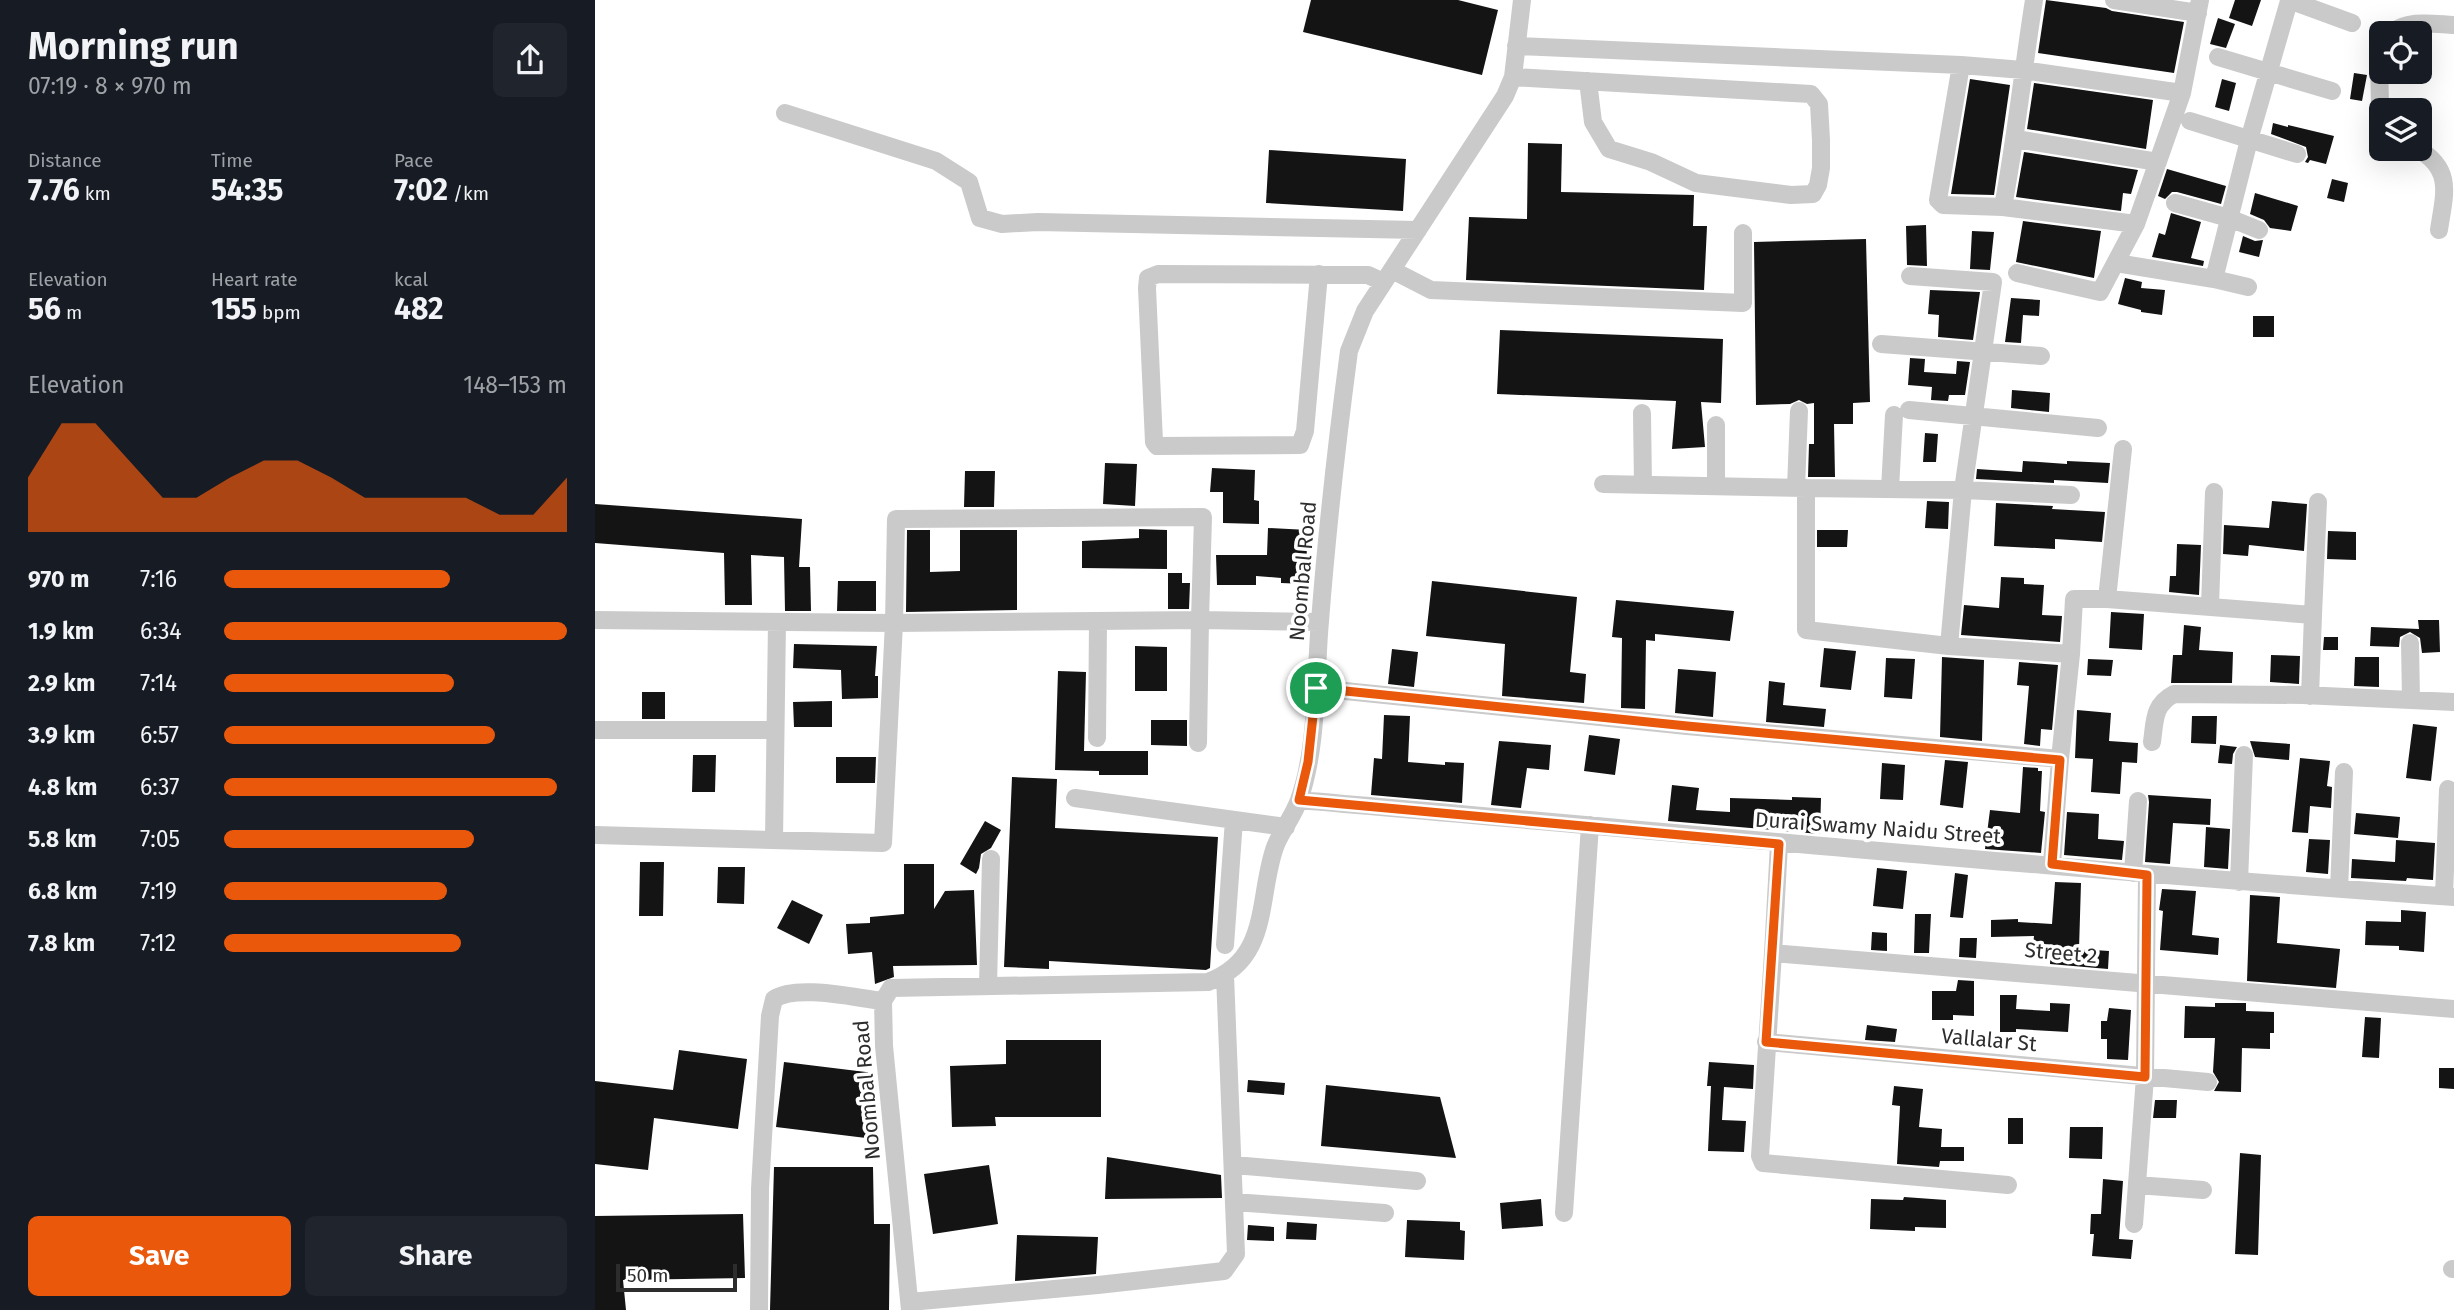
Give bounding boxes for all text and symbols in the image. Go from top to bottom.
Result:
map controls [2369,21,2432,161]
button: locate [2369,21,2432,84]
text: Morning run [28,23,239,69]
button: share [493,23,567,97]
text: 07:19 · 8 × 970 m [28,72,192,100]
button: layers [2369,98,2432,161]
text: Distance [28,149,102,172]
text: Time [211,149,253,172]
text: Pace [394,149,433,172]
text: 7.76 [28,172,80,208]
text: 54:35 [211,172,283,208]
text: 7:02 [394,172,448,208]
text: km [80,182,111,205]
text: /km [448,182,489,205]
text: Elevation [28,268,108,291]
text: Heart rate [211,268,298,291]
text: kcal [394,268,428,291]
text: 56 [28,291,61,327]
text: 155 [211,291,257,327]
text: 482 [394,291,444,327]
text: m [61,301,82,324]
text: bpm [257,301,301,324]
text: Elevation [28,371,124,399]
text: 148–153 m [463,371,567,399]
street label: Noombal Road [1284,500,1322,642]
text: 970 m [28,565,89,593]
text: 7:16 [140,565,177,593]
text: 1.9 km [28,617,94,645]
text: 6:34 [140,617,182,645]
pin [1286,658,1346,718]
text: 2.9 km [28,669,95,697]
text: 7:14 [140,669,177,697]
icon: arrive [1297,669,1335,707]
text: 3.9 km [28,721,95,749]
text: 6:57 [140,721,179,749]
text: 4.8 km [28,773,97,801]
text: 6:37 [140,773,180,801]
street label: Durai Swamy Naidu Street [1754,806,2002,850]
text: 5.8 km [28,825,97,853]
text: 7:05 [140,825,180,853]
text: 6.8 km [28,877,97,905]
text: 7:19 [140,877,177,905]
text: 7.8 km [28,929,95,957]
text: 7:12 [140,929,176,957]
street label: Street 2 [2024,937,2098,969]
street label: Noombal Road [848,1019,886,1161]
street label: Vallalar St [1940,1023,2038,1057]
button: Save [28,1216,291,1296]
button: Share [305,1216,567,1296]
scale bar [616,1261,737,1293]
text: 50 m [627,1264,668,1287]

